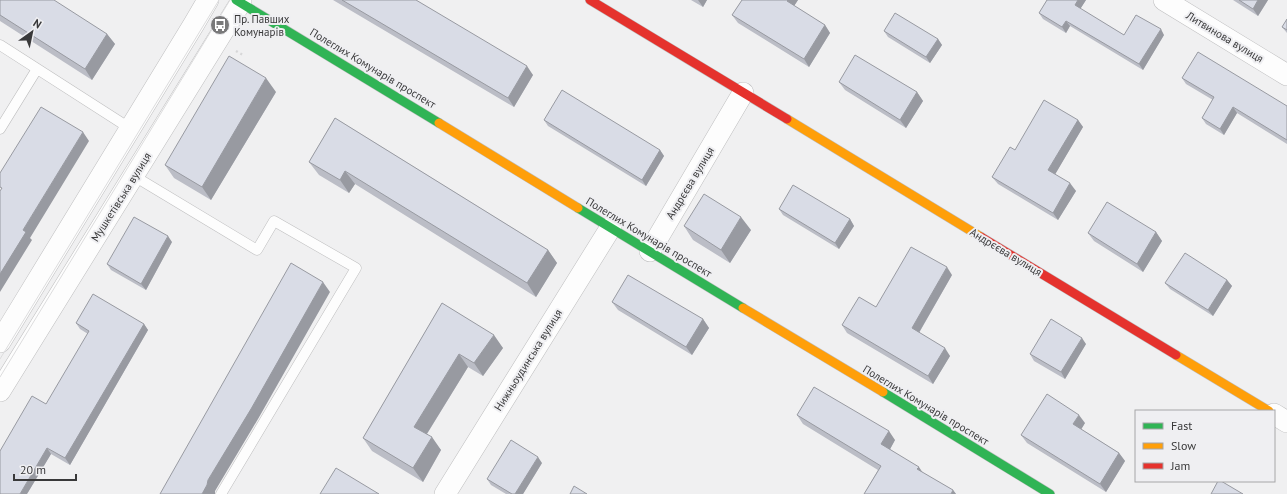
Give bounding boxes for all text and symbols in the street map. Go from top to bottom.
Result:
street label: Литвинова вулиця [1183,8,1266,66]
north arrow [12,12,52,52]
place label: Пр. Павших Комунарiв [234,12,290,39]
bus stop icon: Пр. Павших Комунарiв [209,14,231,36]
text: N [31,16,44,31]
street label: Полеглих Комунарів проспект [307,25,439,112]
street label: Андрєєва вулиця [663,144,717,222]
street label: Мушкетівська вулиця [88,150,154,244]
street label: Полеглих Комунарів проспект [583,194,715,281]
street label: Андрєєва вулиця [967,225,1045,279]
street label: Нижньоудинська вулиця [491,307,565,413]
street label: Полеглих Комунарів проспект [860,362,992,449]
legend [1135,410,1275,482]
text: Fast [1171,418,1192,433]
text: Slow [1171,438,1196,453]
scale bar [14,456,76,482]
text: Jam [1170,458,1190,473]
text: 20 m [20,462,46,477]

